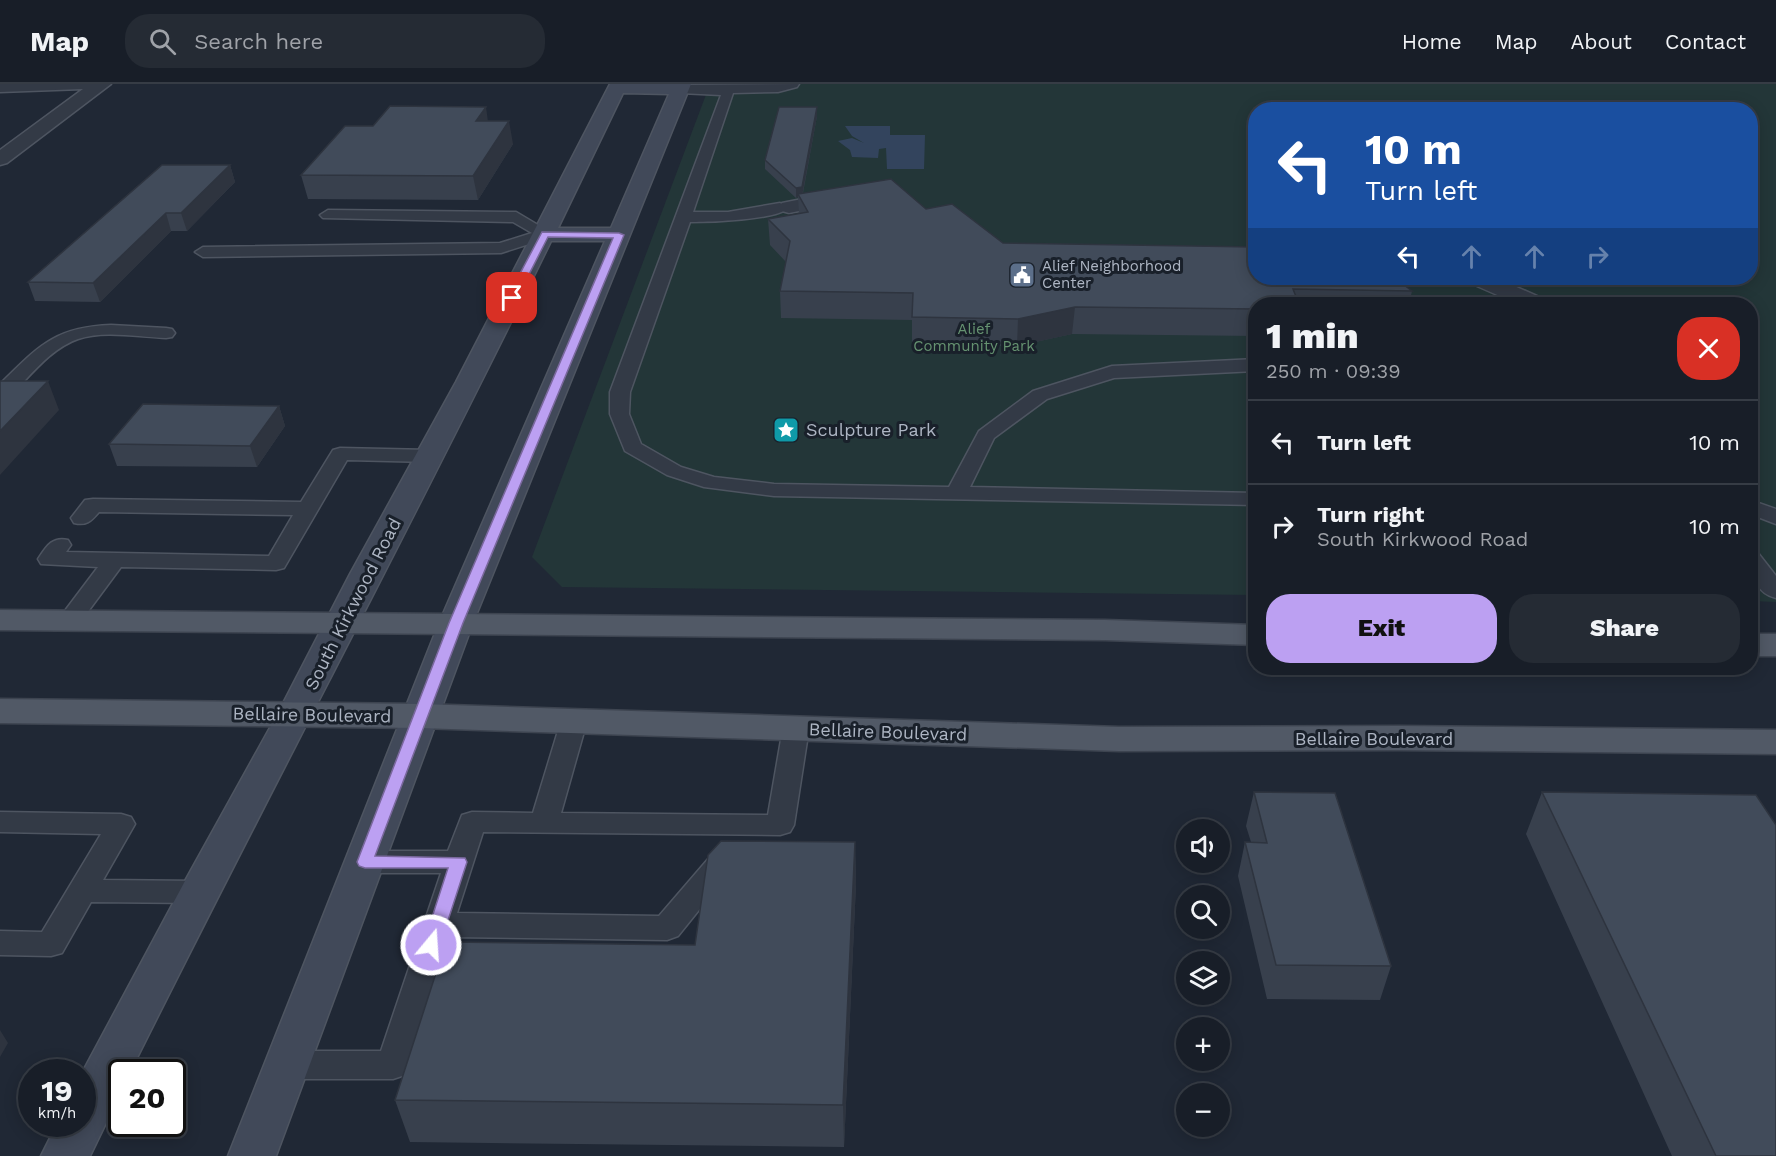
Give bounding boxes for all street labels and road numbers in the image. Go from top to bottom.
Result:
street label: South Kirkwood Road [300,514,405,693]
street label: Bellaire Boulevard [233,703,392,726]
street label: Bellaire Boulevard [808,718,968,745]
street label: Bellaire Boulevard [1295,728,1453,749]

